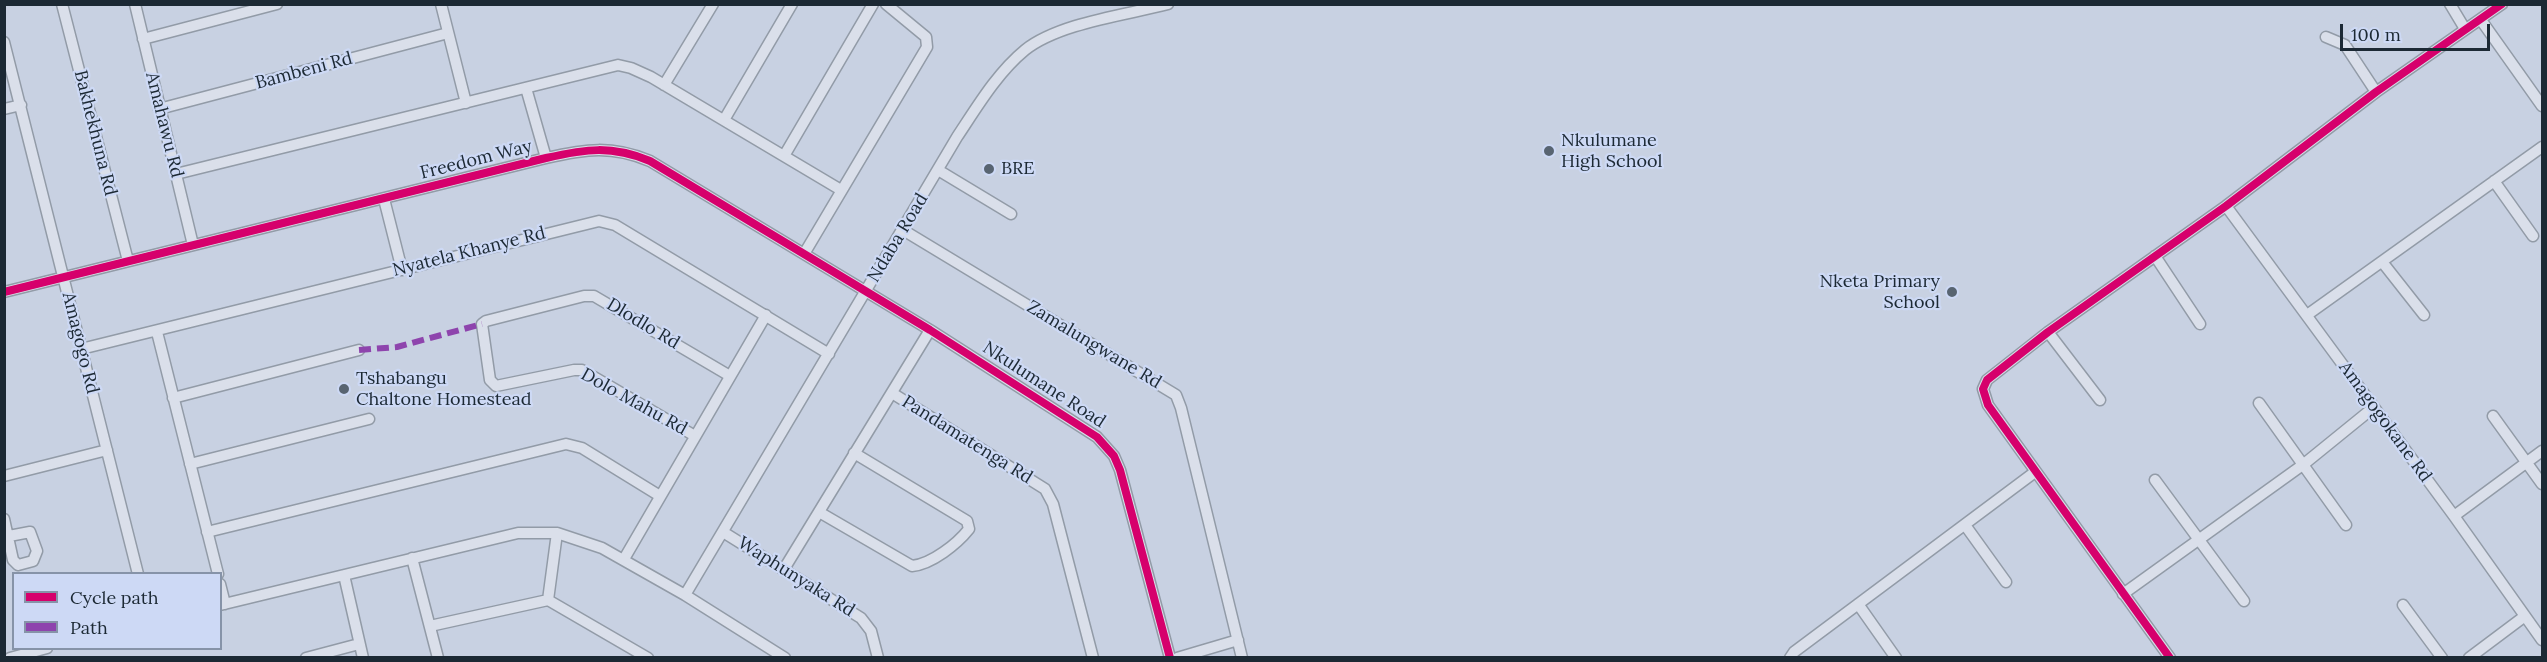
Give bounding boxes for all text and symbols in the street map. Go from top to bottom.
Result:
scale bar [2343,12,2493,50]
text: 100 m [2351,23,2401,46]
street label: Bambeni Rd [253,48,355,94]
street label: Bakhekhuna Rd [69,68,121,198]
street label: Amahawu Rd [140,70,188,180]
place label: Nkulumane High School [1561,130,1662,172]
street label: Freedom Way [418,136,534,184]
marker: Nkulumane High School [1542,144,1556,158]
place label: BRE [1001,158,1035,180]
marker: BRE [982,162,996,176]
street label: Ndaba Road [863,190,933,286]
street label: Nyatela Khanye Rd [390,223,548,281]
place label: Nketa Primary School [1819,271,1940,314]
marker: Nketa Primary School [1945,285,1959,299]
street label: Amagogo Rd [57,290,103,396]
street label: Dlodlo Rd [603,294,683,354]
street label: Zamalungwane Rd [1023,296,1165,394]
street label: Nkulumane Road [978,337,1110,433]
street label: Amagogokane Rd [2334,358,2436,486]
street label: Dolo Mahu Rd [577,364,691,440]
place label: Tshabangu Chaltone Homestead [356,368,532,410]
marker: Tshabangu Chaltone Homestead [337,382,351,396]
street label: Pandamatenga Rd [898,391,1036,489]
street label: Waphunyaka Rd [733,532,859,622]
legend [12,572,222,650]
text: Cycle path [70,586,159,609]
text: Path [70,616,108,639]

